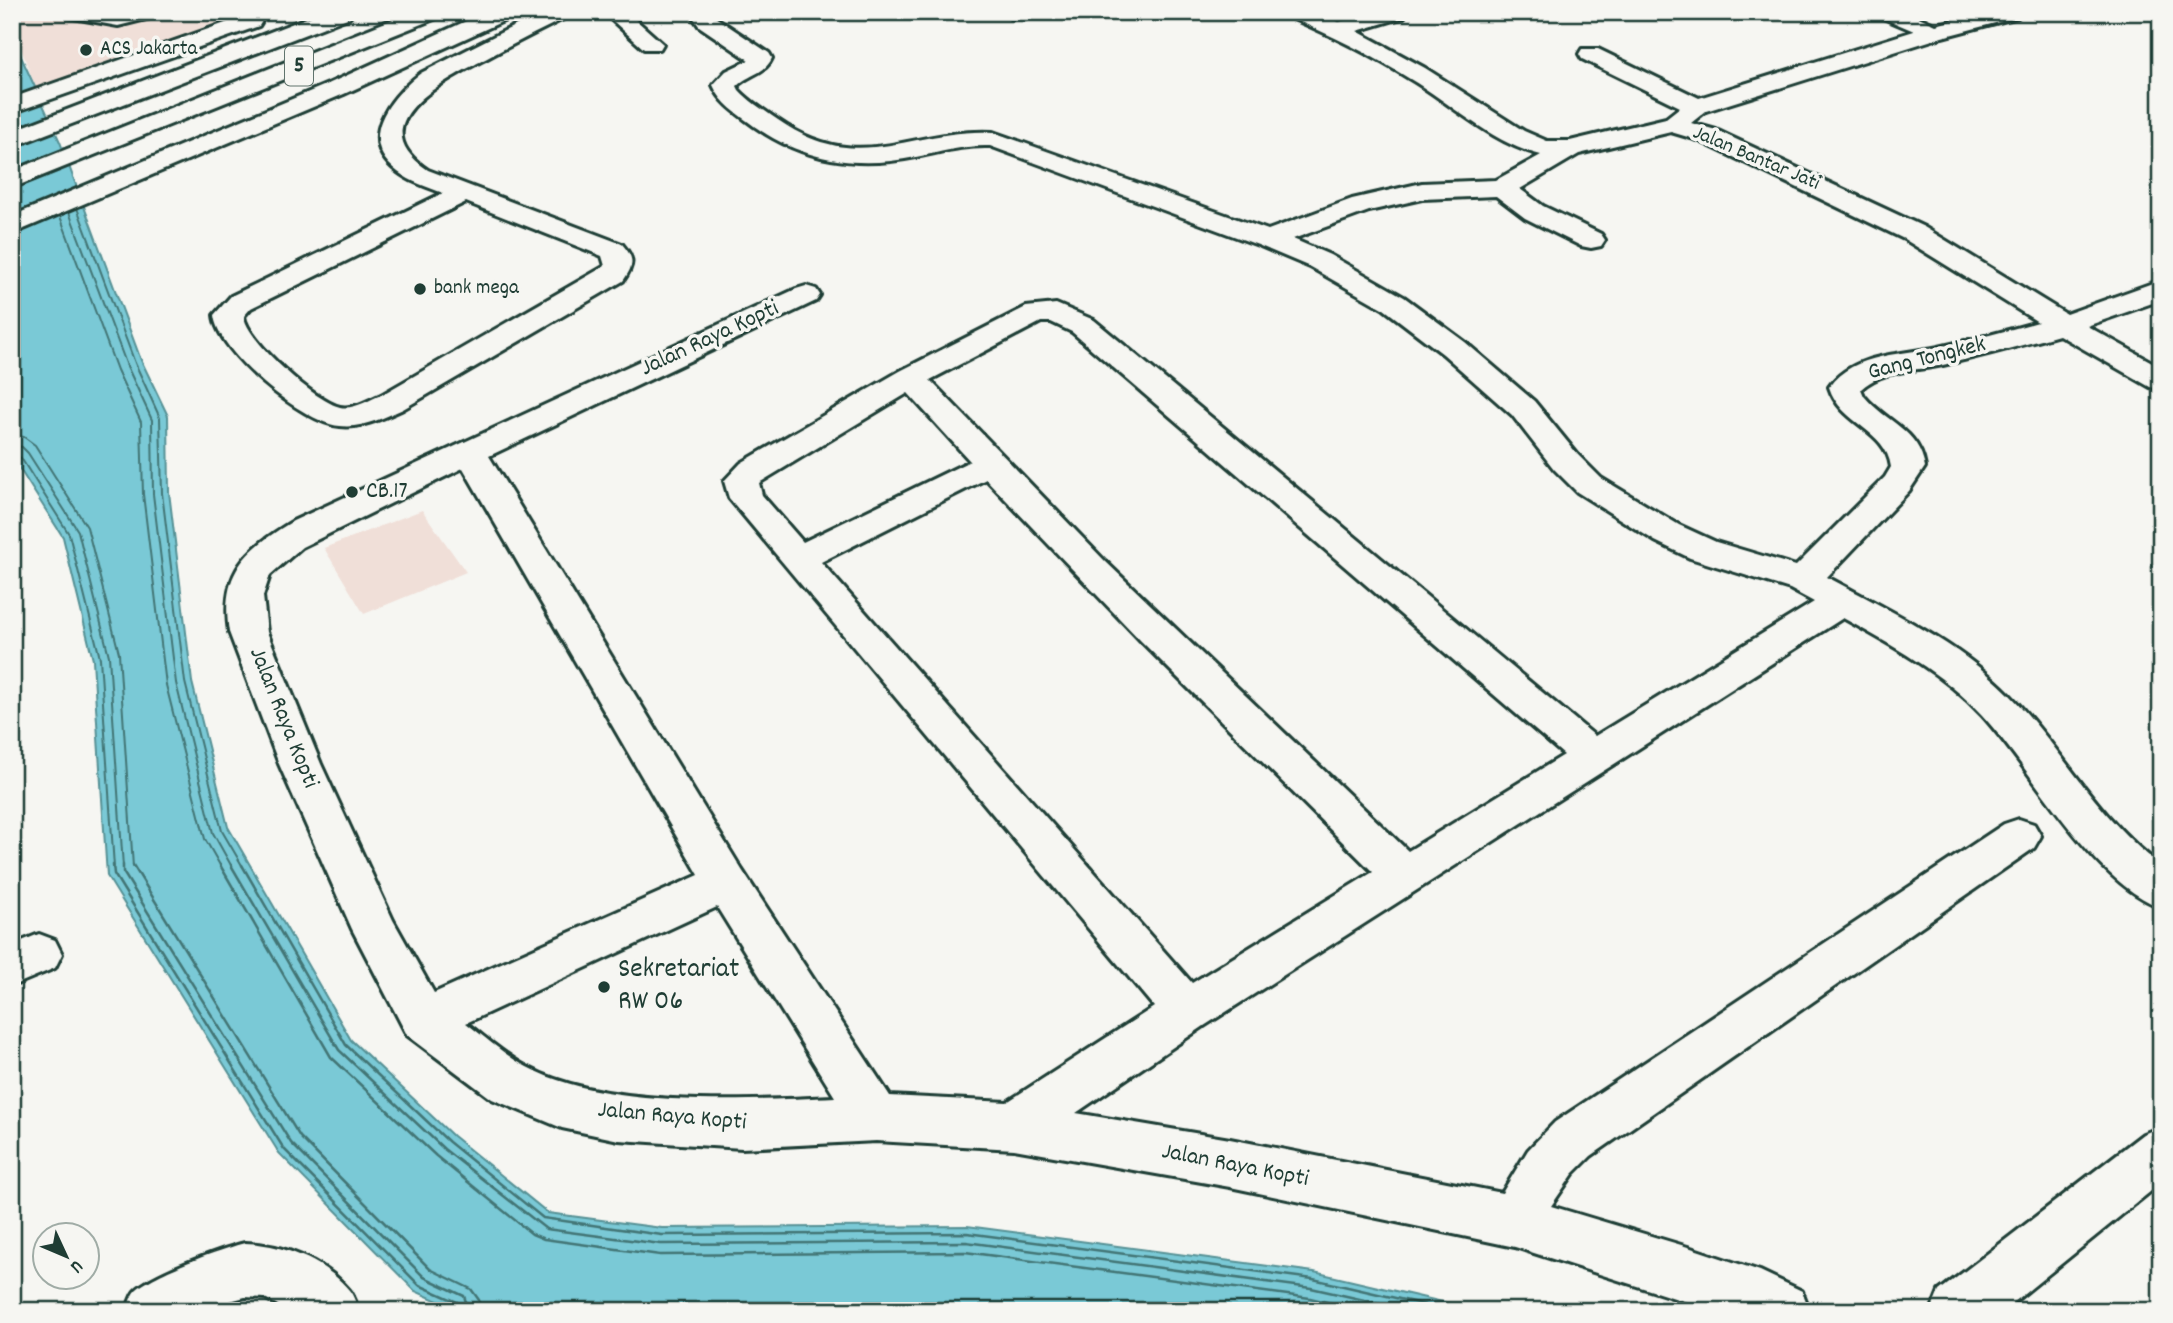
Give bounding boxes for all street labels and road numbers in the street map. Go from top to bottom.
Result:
road number: 5 [285,46,313,86]
street label: Jalan Bantar Jati [1688,119,1824,199]
street label: Jalan Raya Kopti [635,292,785,386]
street label: Gang Tongkek [1864,328,1990,390]
street label: Jalan Raya Kopti [239,643,327,793]
street label: Jalan Raya Kopti [596,1094,748,1140]
street label: Jalan Raya Kopti [1159,1135,1311,1197]

